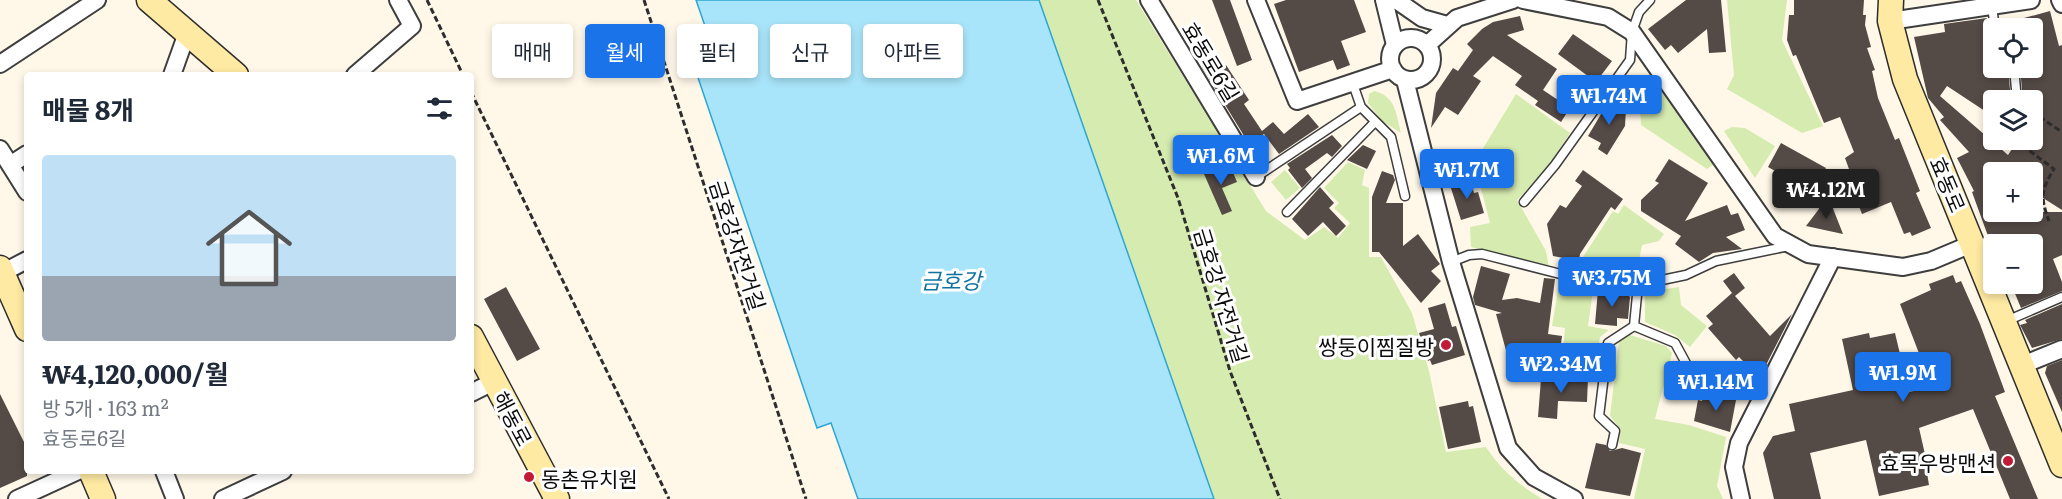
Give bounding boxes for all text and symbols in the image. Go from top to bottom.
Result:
street label: 효동로6길 [1176,15,1248,107]
map controls [1983,18,2043,294]
button: locate [1983,18,2043,78]
chip: 매매 [492,24,573,78]
chip: 월세 [585,24,665,78]
chip: 필터 [677,24,758,78]
chip: 신규 [770,24,851,78]
chip: 아파트 [863,24,963,78]
pin: ₩1.74M [1560,75,1658,126]
text: ₩1.74M [1571,79,1647,109]
text: 매물 8개 [42,89,134,128]
button: layers [1983,90,2043,150]
icon: filters [423,92,456,125]
pin: ₩1.6M [1179,135,1263,186]
text: ₩1.6M [1187,139,1255,169]
pin: ₩1.7M [1425,149,1509,200]
street label: 효동로 [1923,151,1975,217]
text: ₩1.7M [1434,153,1500,183]
button: + [1983,162,2043,222]
pin: ₩4.12M [1777,169,1875,220]
text: ₩4.12M [1786,173,1866,203]
street label: 금호강자전거길 [703,176,775,314]
icon: home [195,194,303,302]
street label: 금호강 자전거길 [1188,224,1258,366]
button: − [1983,234,2043,294]
pin: ₩3.75M [1563,257,1661,308]
text: ₩3.75M [1572,261,1652,291]
water label: 금호강 [921,263,984,296]
place label: 쌍둥이찜질방 [1318,330,1434,361]
marker: 쌍둥이찜질방 [1439,338,1453,352]
pin: ₩2.34M [1512,343,1610,394]
text: ₩2.34M [1520,347,1602,377]
pin: ₩1.9M [1861,352,1945,403]
text: ₩4,120,000/월 [42,353,229,392]
text: ₩1.9M [1869,356,1937,386]
pin: ₩1.14M [1667,361,1765,412]
text: ₩1.14M [1678,365,1754,395]
street label: 해동로 [487,385,541,451]
text: 방 5개 · 163 m² [42,392,169,422]
text: 효동로6길 [42,422,126,452]
place label: 효목우방맨션 [1880,446,1996,477]
marker: 효목우방맨션 [2001,454,2015,468]
place label: 동촌유치원 [541,462,638,493]
marker: 동촌유치원 [522,470,536,484]

